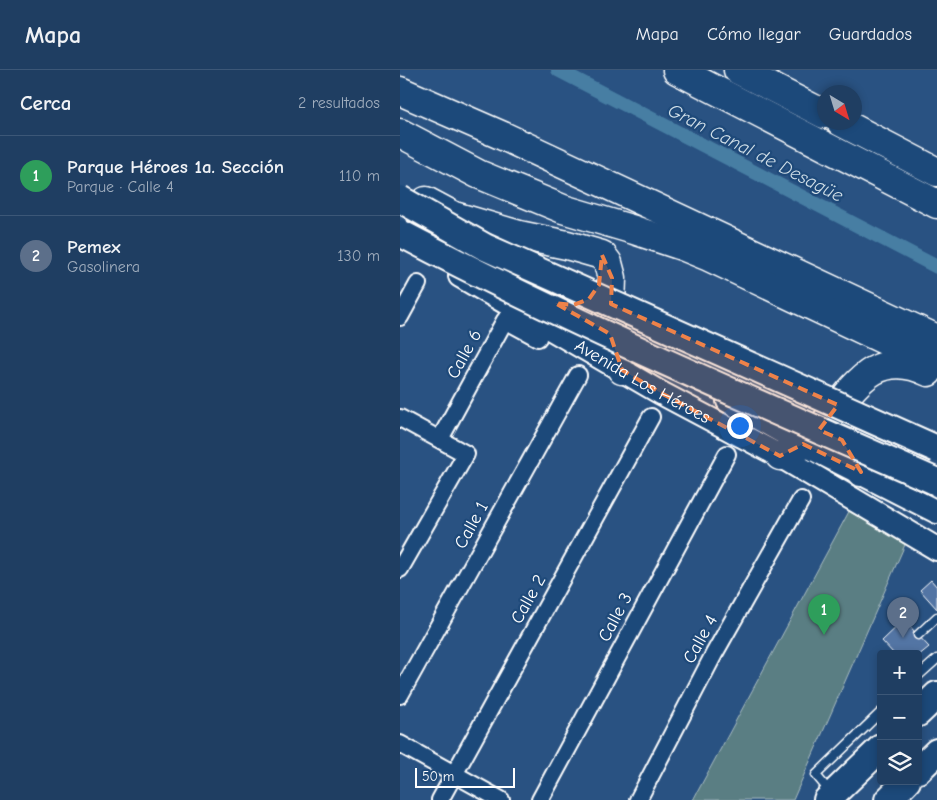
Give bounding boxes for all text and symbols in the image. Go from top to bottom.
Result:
text: Mapa [25,21,81,49]
text: Mapa [636,24,679,45]
text: Cómo llegar [707,24,801,45]
text: Guardados [829,24,912,45]
north arrow [817,85,862,130]
text: Cerca [20,91,71,115]
text: 2 resultados [298,94,380,112]
water label: Gran Canal de Desagüe [664,99,847,207]
text: Parque Héroes 1a. Sección [67,156,284,178]
text: 1 [33,167,39,185]
text: 110 m [339,167,380,185]
text: Parque · Calle 4 [67,178,174,196]
text: Pemex [67,236,121,258]
text: 2 [32,247,40,265]
text: 130 m [337,247,380,265]
text: Gasolinera [67,258,140,276]
street label: Calle 6 [442,326,486,383]
street label: Avenida Los Héroes [571,335,714,428]
your location [727,413,753,439]
street label: Calle 1 [450,498,493,552]
street label: Calle 2 [506,571,550,627]
street label: Calle 3 [594,589,637,645]
pin: 1 [808,594,840,635]
pin: 2 [887,597,919,638]
street label: Calle 4 [679,611,722,667]
map controls [877,650,922,785]
button: + [877,650,922,695]
button: − [877,695,922,740]
button: layers [877,740,922,785]
scale bar [415,765,515,788]
text: 50 m [422,768,454,785]

